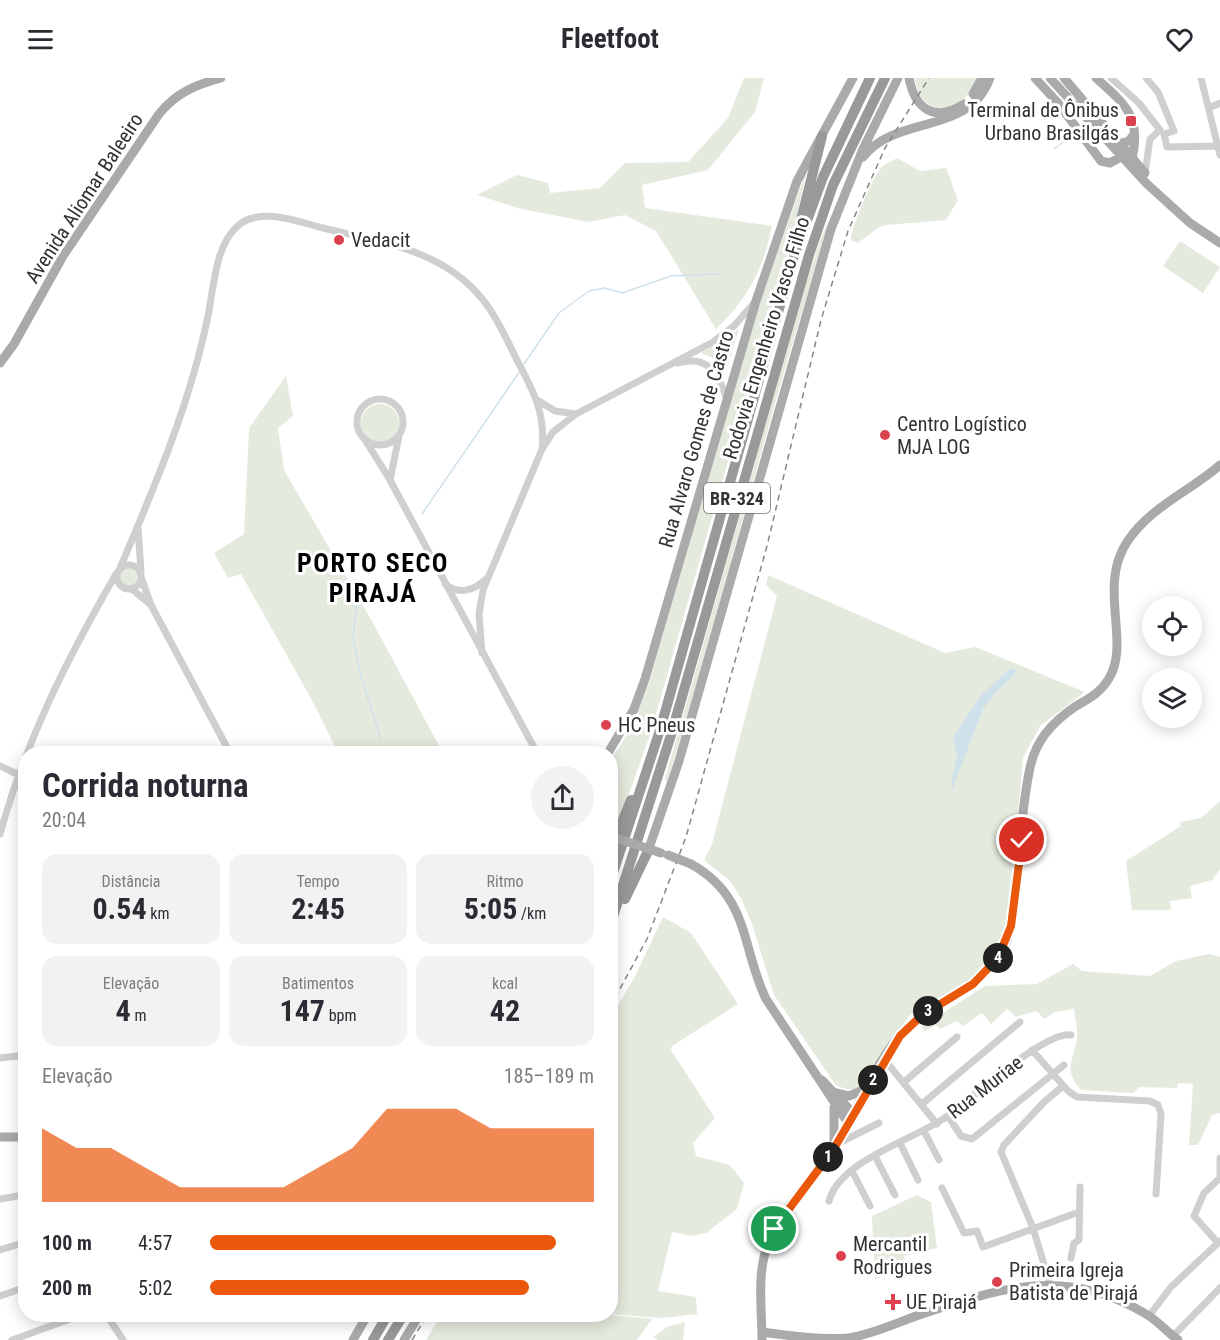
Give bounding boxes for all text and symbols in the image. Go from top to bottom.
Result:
icon: menu [24,23,57,56]
text: Fleetfoot [561,23,659,55]
icon: heart [1163,23,1196,56]
place label: Terminal de Ônibus Urbano Brasilgás [967,98,1119,145]
street label: Avenida Aliomar Baleeiro [20,109,148,287]
marker: Terminal de Ônibus Urbano Brasilgás [1124,114,1138,128]
street label: Rodovia Engenheiro Vasco Filho [718,214,814,462]
place label: Vedacit [351,228,410,252]
marker: Vedacit [332,233,346,247]
street label: Rua Alvaro Gomes de Castro [653,328,739,550]
place label: Centro Logístico MJA LOG [897,412,1027,459]
marker: Centro Logístico MJA LOG [878,428,892,442]
road number: BR-324 [704,483,770,513]
district label: PORTO SECO PIRAJÁ [297,548,449,608]
map controls [1142,596,1202,728]
button: locate [1142,596,1202,656]
button: layers [1142,668,1202,728]
place label: HC Pneus [618,713,695,737]
marker: HC Pneus [599,718,613,732]
text: Corrida noturna [42,766,249,805]
button: share [531,766,594,829]
text: 20:04 [42,808,86,832]
pin [996,814,1047,865]
icon: check [1005,823,1038,856]
text: Distância [102,872,160,891]
text: Tempo [296,872,340,891]
text: Ritmo [487,872,523,891]
text: 0.54 [92,891,147,926]
text: 2:45 [291,891,345,926]
text: 5:05 [464,891,517,926]
text: km [147,904,170,923]
text: /km [517,904,546,923]
pin: 4 [983,943,1013,973]
text: 4 [994,948,1002,967]
text: Elevação [103,974,159,993]
text: Batimentos [282,974,354,993]
text: kcal [492,974,518,993]
text: 4 [116,993,131,1028]
text: 147 [280,993,325,1028]
text: 42 [490,993,520,1028]
pin: 3 [913,996,943,1026]
text: 3 [924,1001,932,1020]
text: m [131,1006,146,1025]
text: bpm [325,1006,356,1025]
street label: Rua Muriae [943,1050,1027,1124]
text: Elevação [42,1064,113,1088]
text: 185–189 m [504,1064,594,1088]
pin: 2 [858,1065,888,1095]
text: 2 [869,1070,877,1089]
pin: 1 [813,1142,843,1172]
text: 1 [824,1147,832,1166]
pin [748,1203,799,1254]
icon: arrive [757,1212,790,1245]
text: 100 m [42,1231,92,1255]
text: 4:57 [138,1231,172,1255]
place label: Mercantil Rodrigues [853,1232,932,1279]
marker: Mercantil Rodrigues [834,1249,848,1263]
place label: Primeira Igreja Batista de Pirajá [1009,1258,1138,1305]
marker: Primeira Igreja Batista de Pirajá [990,1275,1004,1289]
text: 200 m [42,1276,92,1300]
text: 5:02 [138,1276,172,1300]
place label: UE Pirajá [906,1290,977,1314]
marker: UE Pirajá [884,1293,902,1311]

